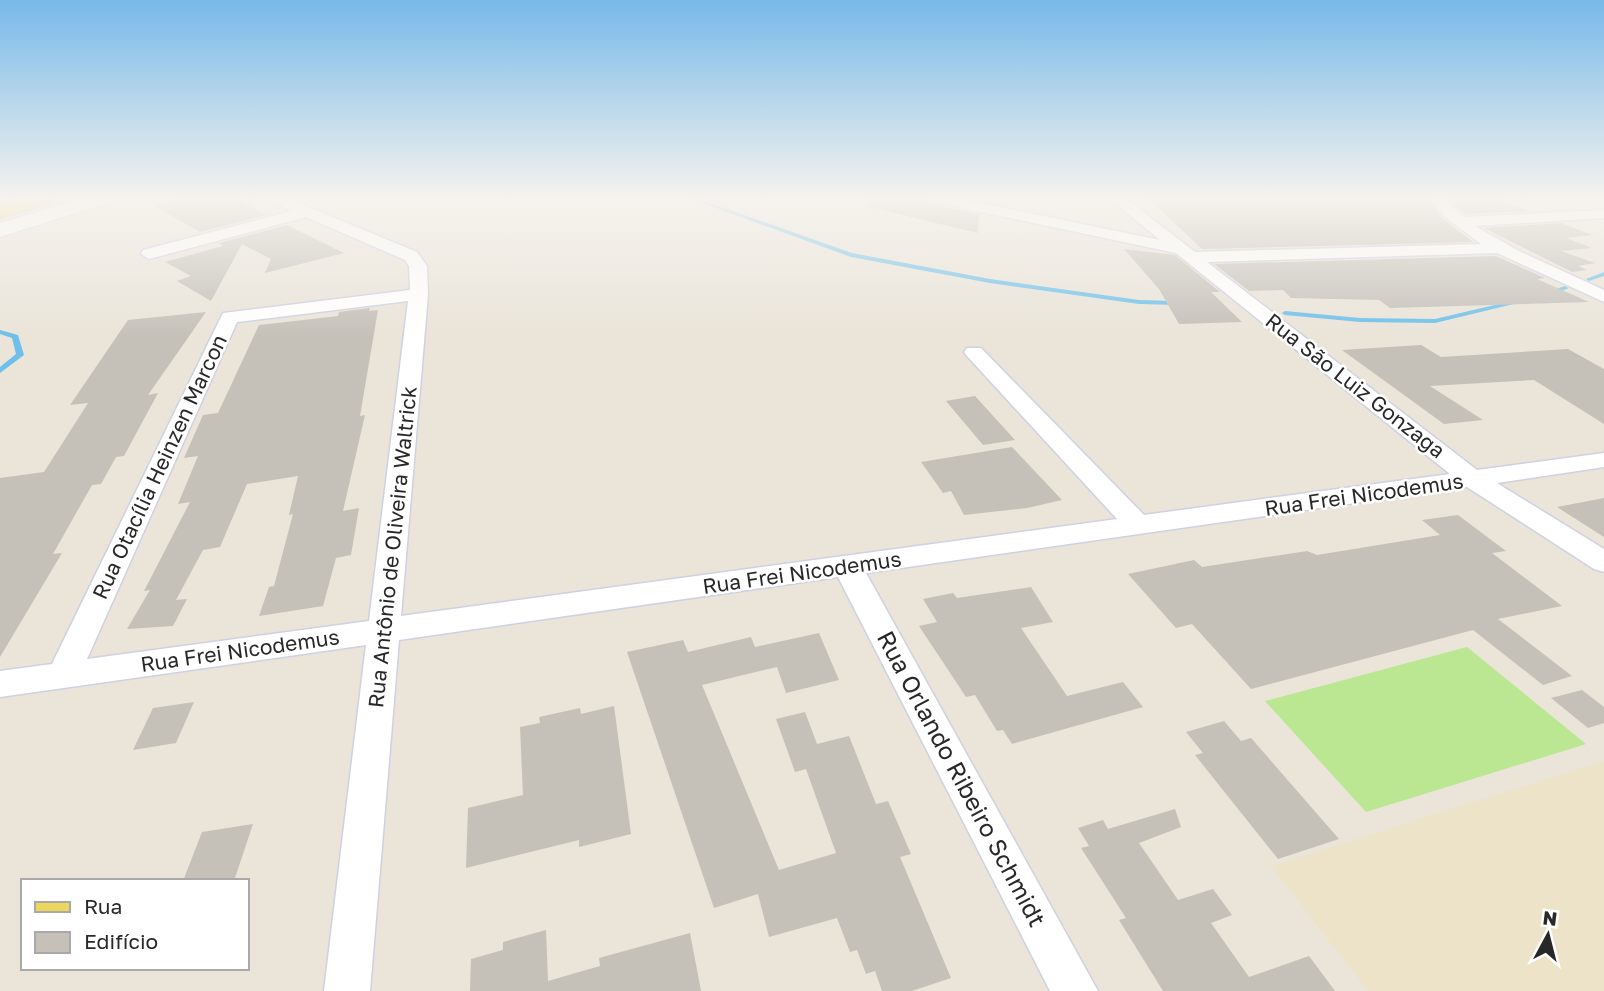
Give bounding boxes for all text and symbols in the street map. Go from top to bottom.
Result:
street label: Rua São Luiz Gonzaga [1261,307,1450,463]
street label: Rua Otacília Heinzen Marcon [86,330,232,603]
street label: Rua Antônio de Oliveira Waltrick [362,385,422,709]
street label: Rua Frei Nicodemus [1263,467,1465,521]
street label: Rua Frei Nicodemus [701,545,903,599]
street label: Rua Frei Nicodemus [139,623,341,677]
street label: Rua Orlando Ribeiro Schmidt [872,625,1053,931]
legend [21,879,248,970]
text: Rua [84,893,122,919]
north arrow [1513,900,1583,970]
text: N [1542,905,1559,930]
text: Edifício [84,928,158,954]

